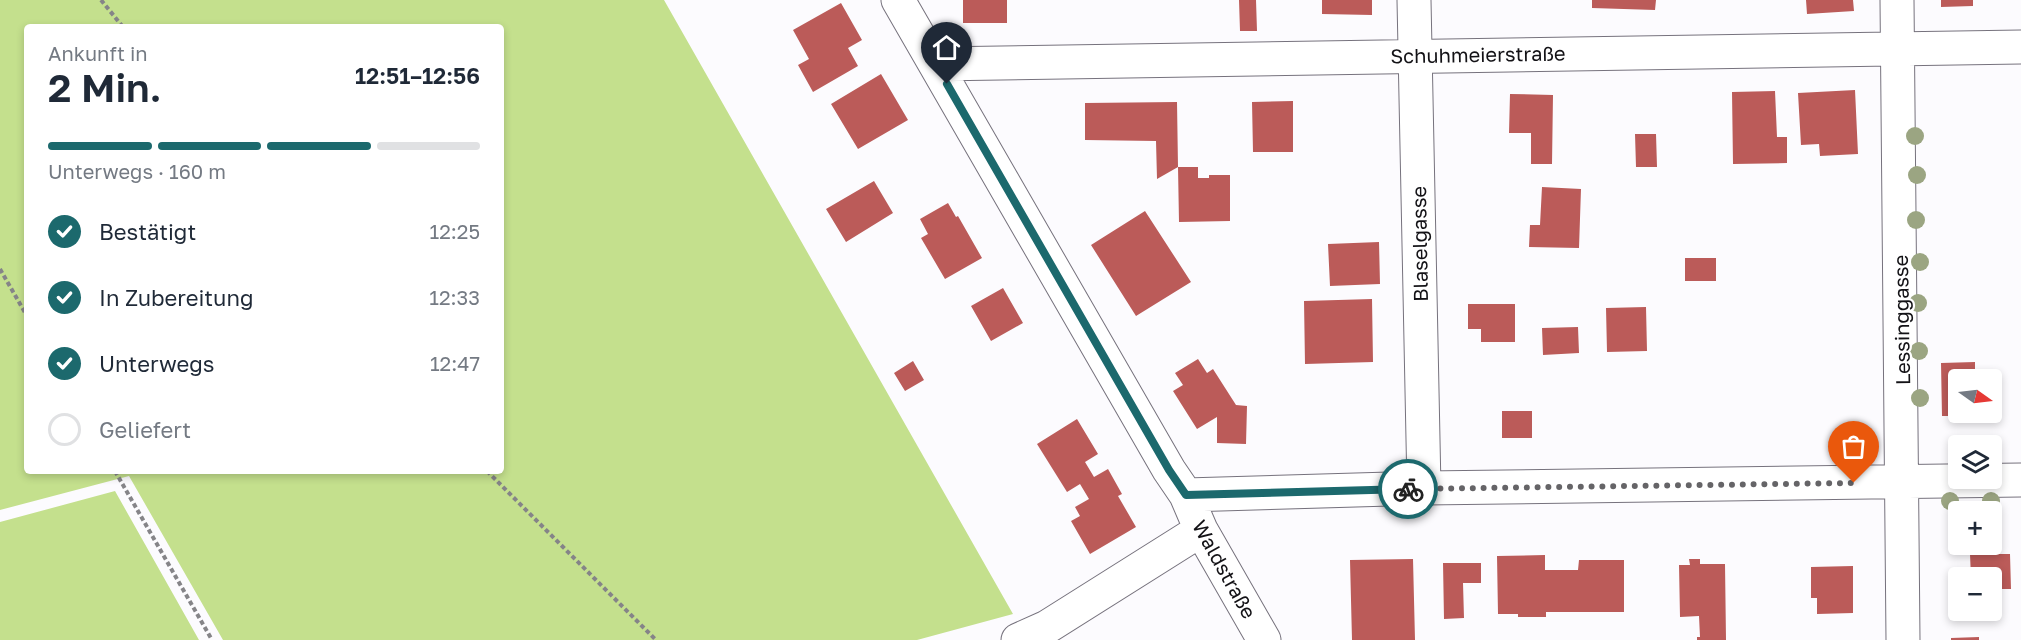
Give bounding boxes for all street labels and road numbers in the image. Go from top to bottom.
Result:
street label: Schuhmeierstraße [1390,40,1566,68]
street label: Blaselgasse [1406,186,1432,302]
street label: Lessinggasse [1888,255,1914,385]
street label: Waldstraße [1188,516,1262,622]

